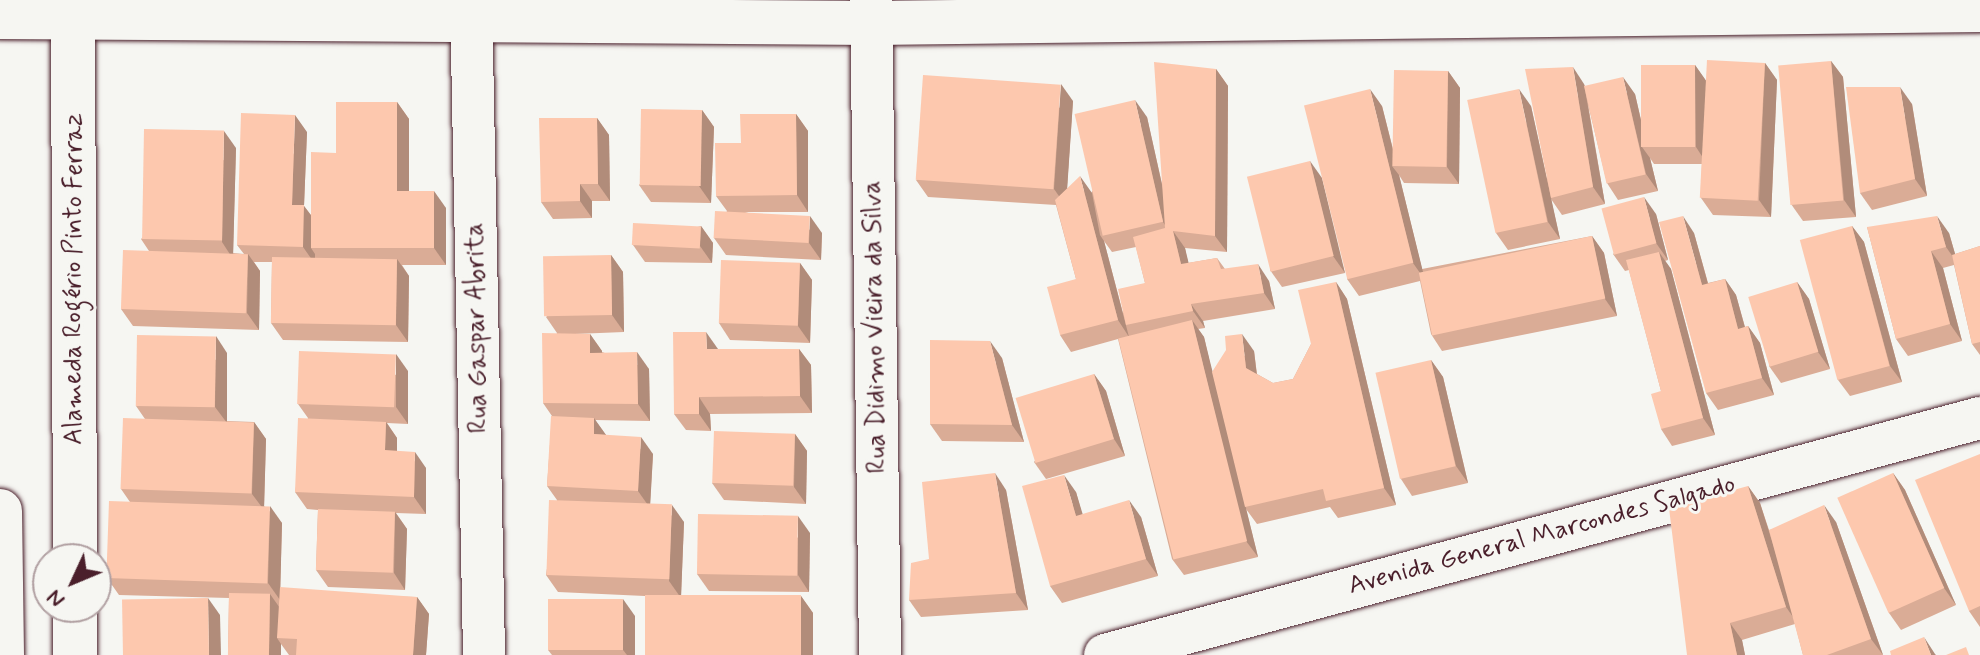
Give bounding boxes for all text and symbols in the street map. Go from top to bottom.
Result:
street label: Alameda Rogério Pinto Ferraz [59,115,91,443]
street label: Rua Didimo Vieira da Silva [858,183,894,471]
street label: Rua Gaspar Abrita [461,227,495,429]
street label: Avenida General Marcondes Salgado [1346,470,1738,602]
north arrow [32,543,112,623]
text: N [41,583,71,613]

